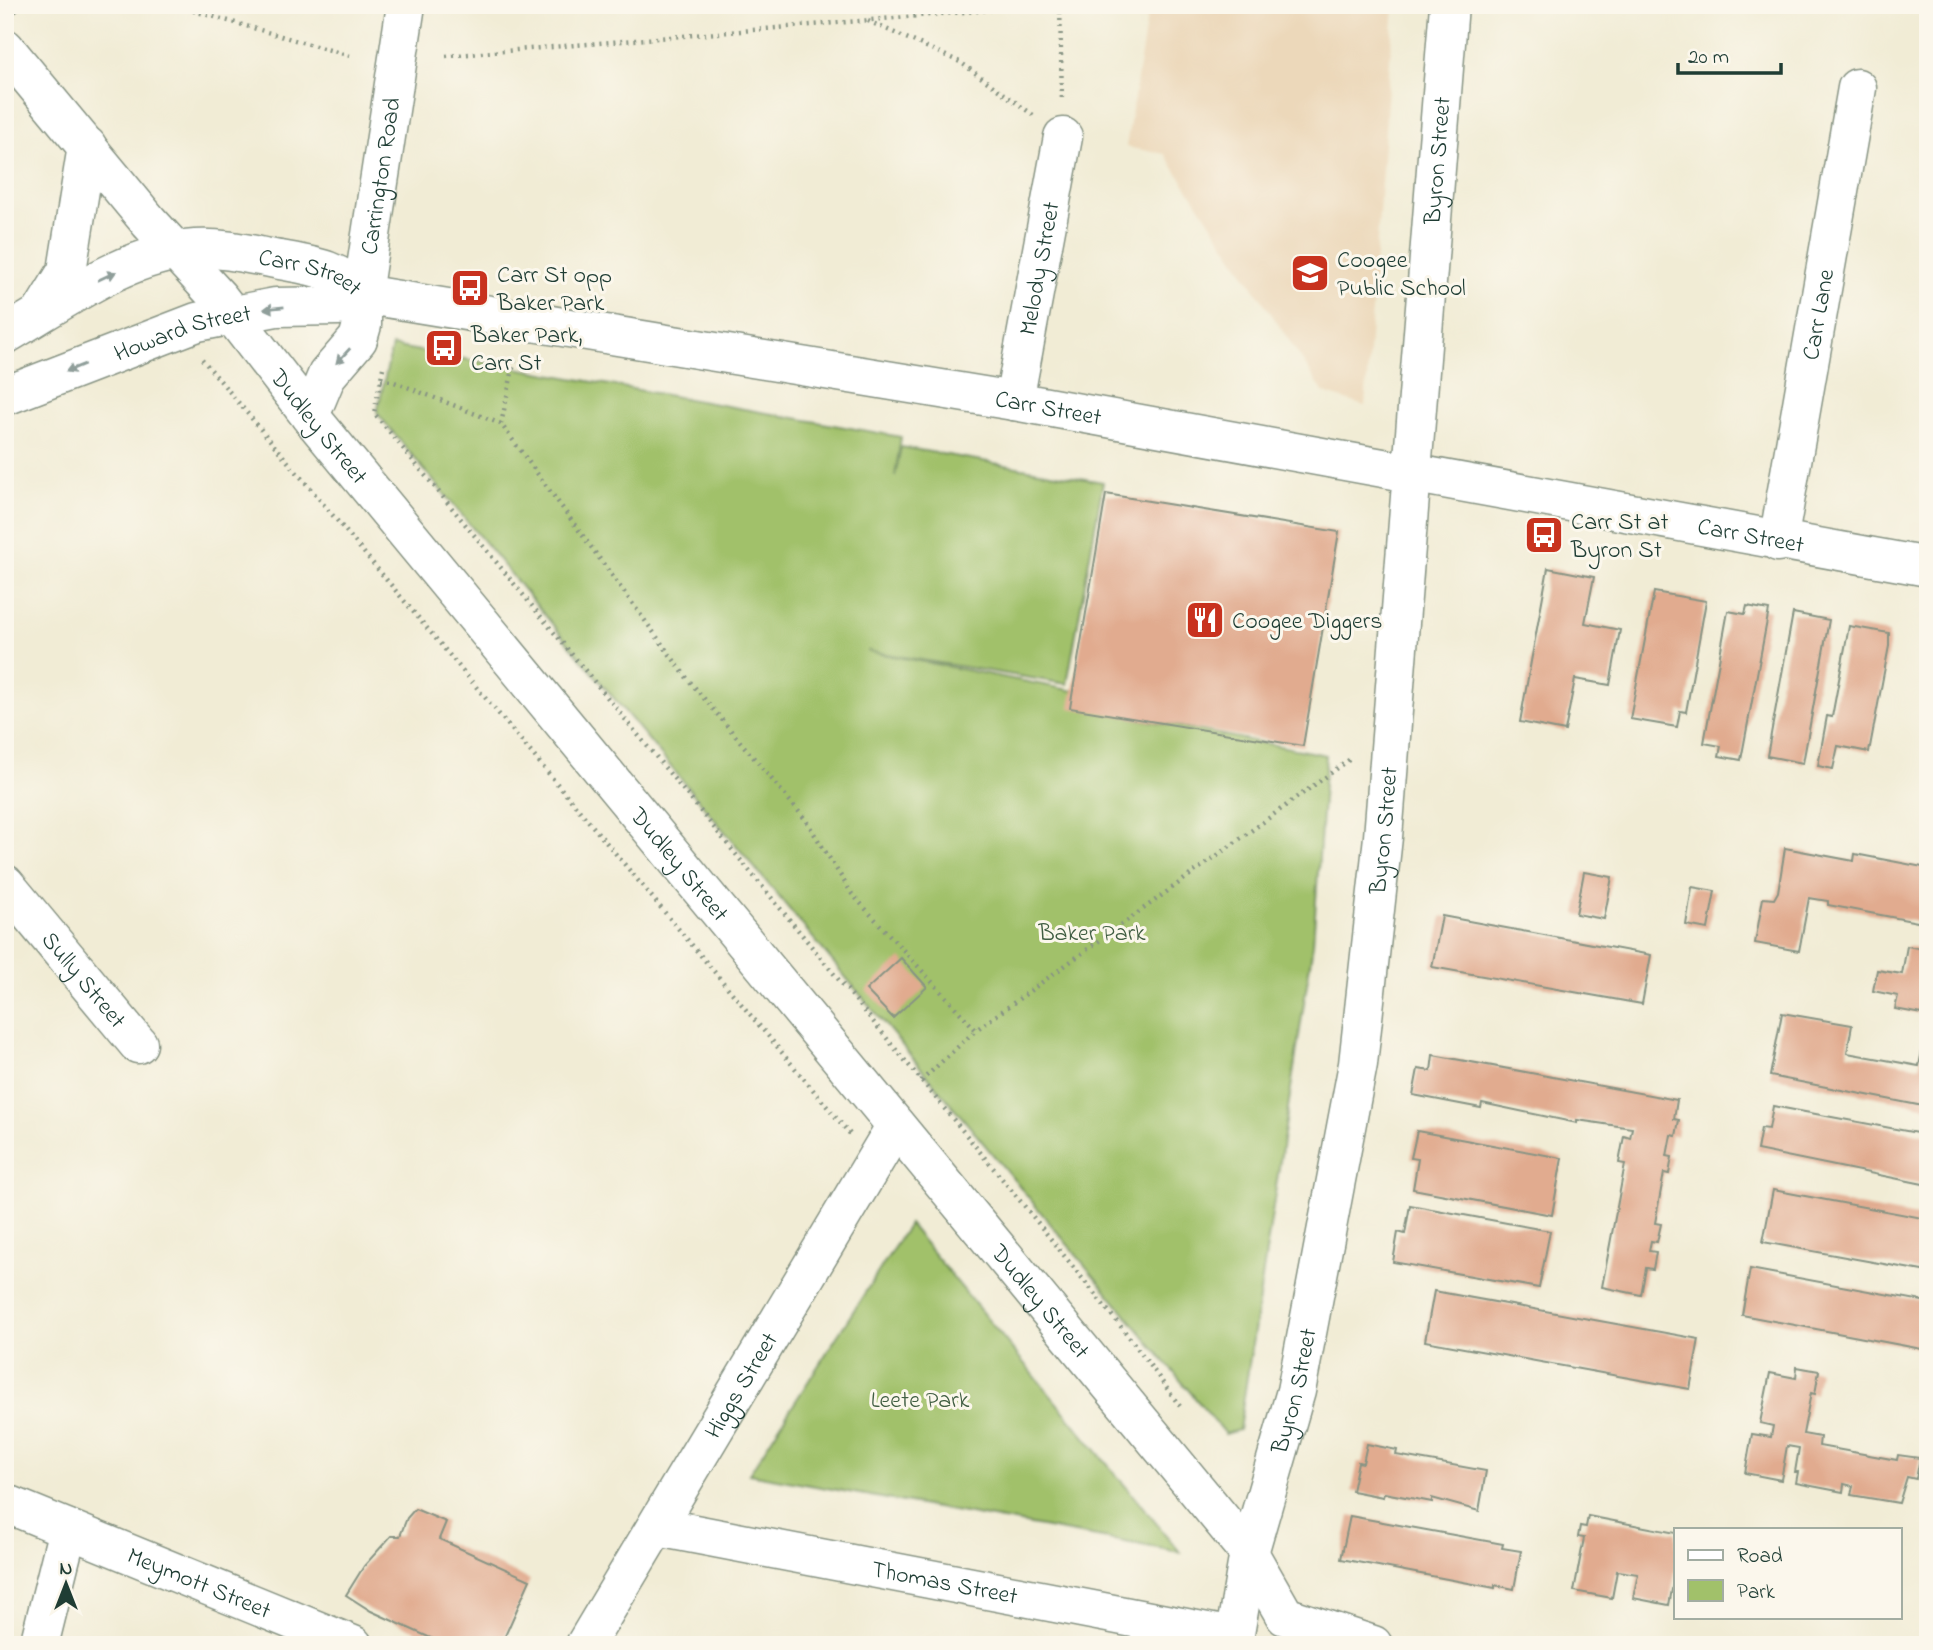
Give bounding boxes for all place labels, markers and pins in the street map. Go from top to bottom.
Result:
place label: Coogee Public School [1337,244,1466,307]
school or university icon: Coogee Public School [1289,252,1331,294]
place label: Carr St opp Baker Park [496,259,612,322]
bus stop icon: Carr St opp Baker Park [449,267,491,309]
place label: Baker Park, Carr St [470,319,582,382]
bus stop icon: Baker Park, Carr St [423,327,465,369]
place label: Carr St at Byron St [1570,506,1669,570]
bus stop icon: Carr St at Byron St [1523,514,1565,556]
restaurant icon: Coogee Diggers [1184,599,1226,641]
place label: Coogee Diggers [1232,605,1382,640]

